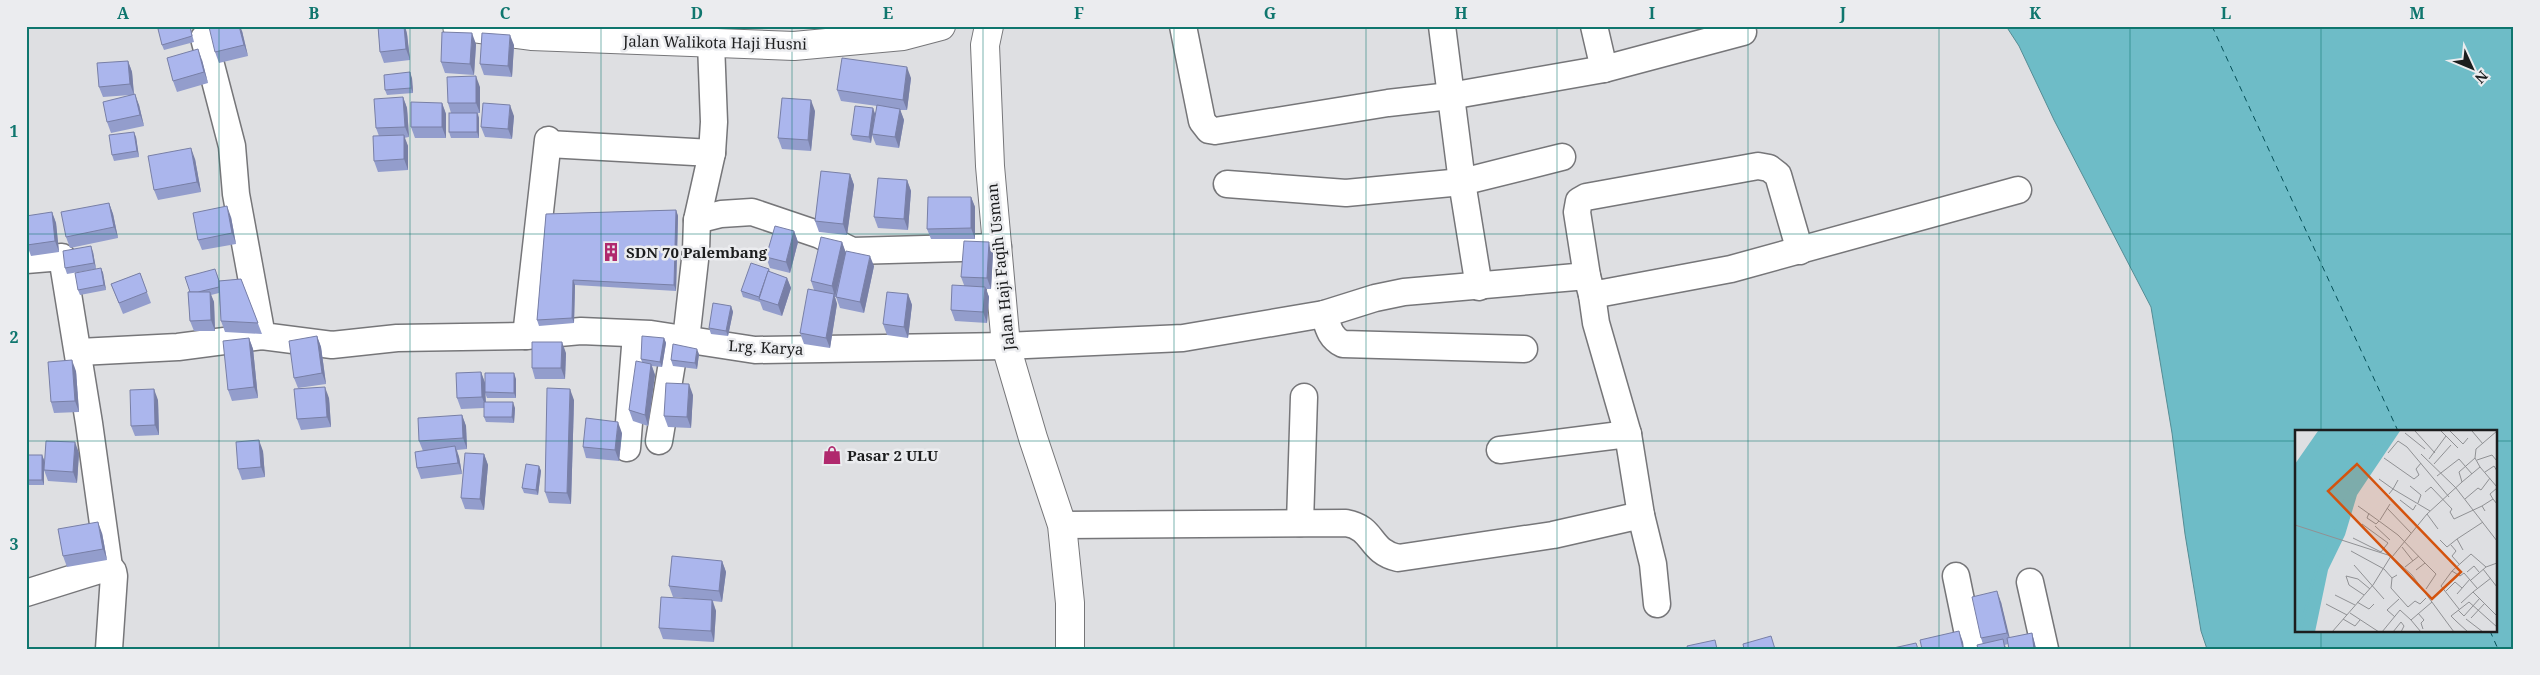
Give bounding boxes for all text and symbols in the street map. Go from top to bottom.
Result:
text: A [117,2,130,24]
text: B [309,2,320,24]
text: C [500,2,511,24]
text: D [691,2,703,24]
text: E [883,2,893,24]
text: F [1074,2,1084,24]
text: G [1264,2,1276,24]
text: H [1454,2,1468,24]
text: I [1649,2,1655,24]
text: J [1839,2,1847,24]
text: K [2029,2,2041,24]
text: L [2221,2,2231,24]
text: M [2409,2,2425,24]
street label: Jalan Walikota Haji Husni [622,30,807,54]
north arrow [2448,42,2498,92]
text: N [2471,67,2492,88]
text: 1 [9,120,19,142]
street label: Jalan Haji Faqih Usman [981,182,1019,353]
building icon: SDN 70 Palembang [600,241,622,263]
place label: SDN 70 Palembang [626,242,768,262]
text: 2 [9,326,19,348]
street label: Lrg. Karya [728,335,804,359]
inset map [2295,430,2498,632]
shop icon: Pasar 2 ULU [821,444,843,466]
place label: Pasar 2 ULU [847,445,938,465]
text: 3 [9,533,19,555]

